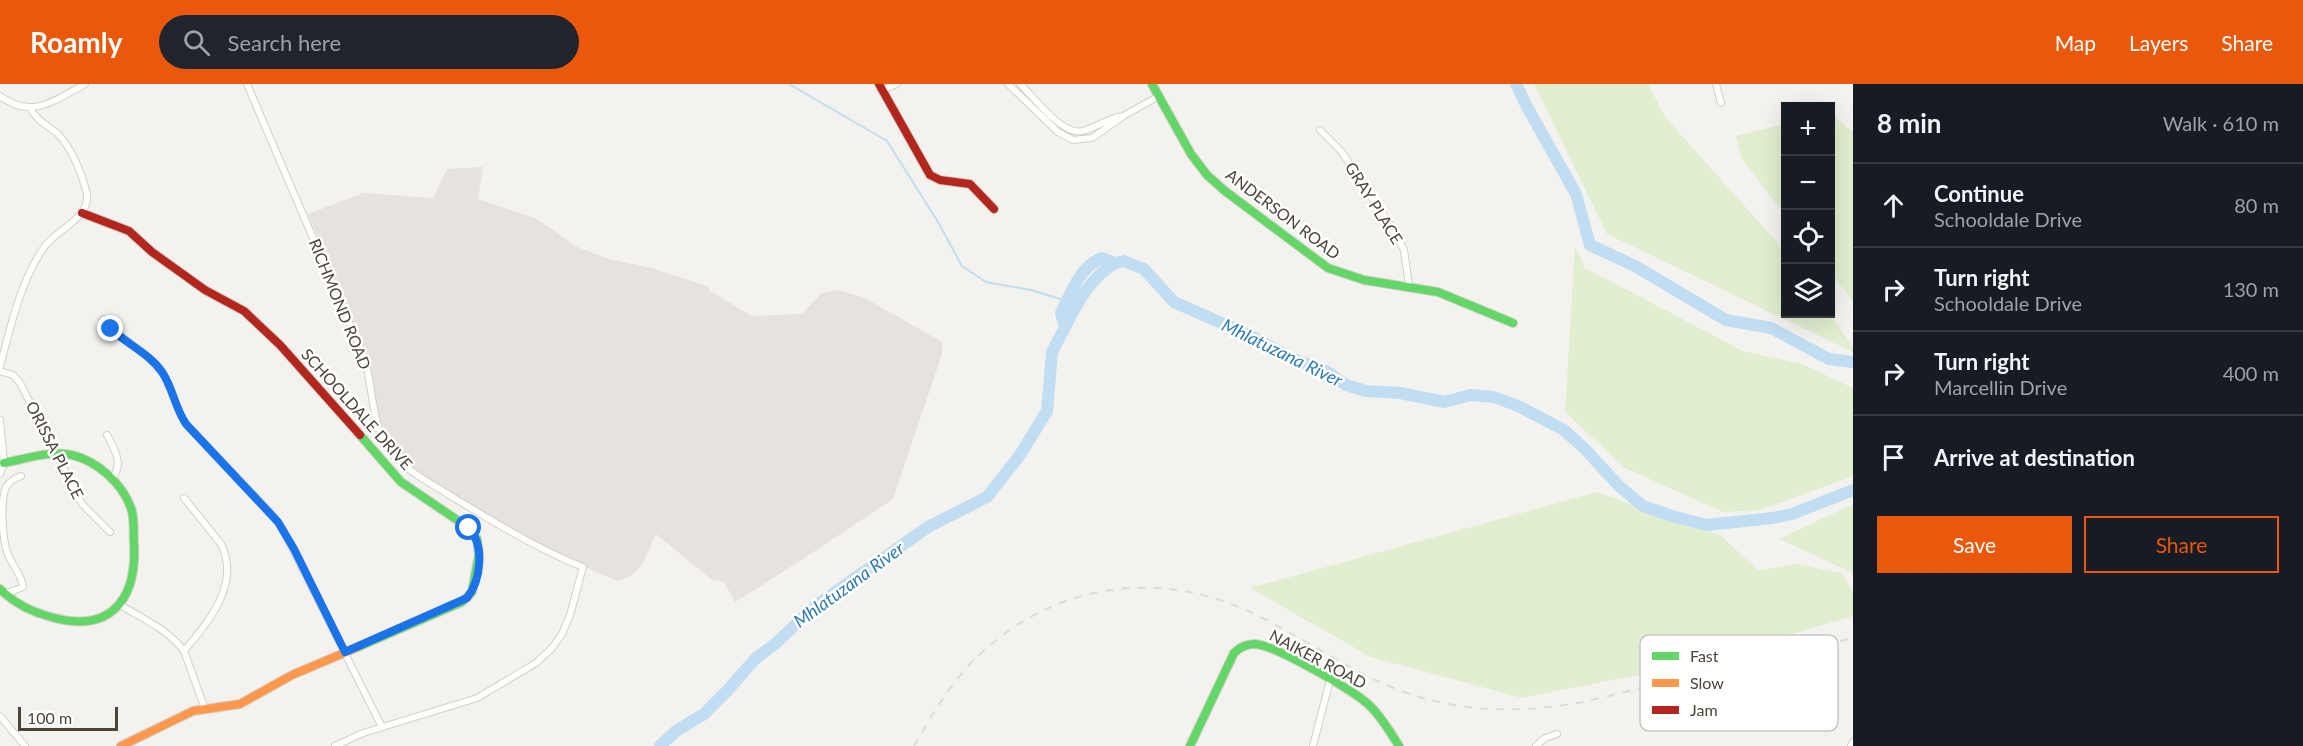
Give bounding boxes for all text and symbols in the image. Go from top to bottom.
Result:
search box [159,15,579,69]
text: Roamly [30,25,123,59]
icon: search [180,26,213,59]
text: Search here [228,29,341,56]
text: Map [2055,30,2096,55]
text: Layers [2129,30,2188,55]
text: Share [2221,30,2273,55]
map controls [1781,102,1835,318]
button: + [1781,102,1835,156]
text: 8 min [1877,107,1941,139]
text: Walk · 610 m [2163,111,2279,135]
button: − [1781,156,1835,210]
street label: GRAY PLACE [1342,158,1407,247]
street label: ANDERSON ROAD [1223,165,1344,263]
text: Continue [1934,180,2024,207]
icon: ahead [1877,189,1910,222]
text: 80 m [2234,193,2279,217]
text: Schooldale Drive [1934,207,2082,231]
button: locate [1781,210,1835,264]
street label: RICHMOND ROAD [306,236,375,372]
button: layers [1781,264,1835,318]
text: Turn right [1934,264,2029,291]
icon: right [1877,273,1910,306]
text: 130 m [2223,277,2279,301]
text: Schooldale Drive [1934,291,2082,315]
water label: Mhlatuzana River [1219,313,1347,391]
route end [97,315,123,341]
street label: SCHOOLDALE DRIVE [298,344,417,473]
text: Turn right [1934,348,2029,375]
icon: right [1877,357,1910,390]
text: 400 m [2223,361,2279,385]
text: Marcellin Drive [1934,375,2067,399]
street label: ORISSA PLACE [23,398,88,502]
icon: arrive [1877,441,1910,474]
text: Arrive at destination [1934,444,2135,471]
route start [455,514,481,540]
button: Save [1877,516,2072,573]
button: Share [2084,516,2279,573]
water label: Mhlatuzana River [789,536,909,632]
street label: NAIKER ROAD [1267,625,1370,692]
legend [1640,635,1838,731]
text: Fast [1690,646,1719,665]
text: Slow [1690,673,1724,692]
text: Jam [1690,700,1718,719]
scale bar [18,704,118,732]
text: 100 m [27,708,72,727]

